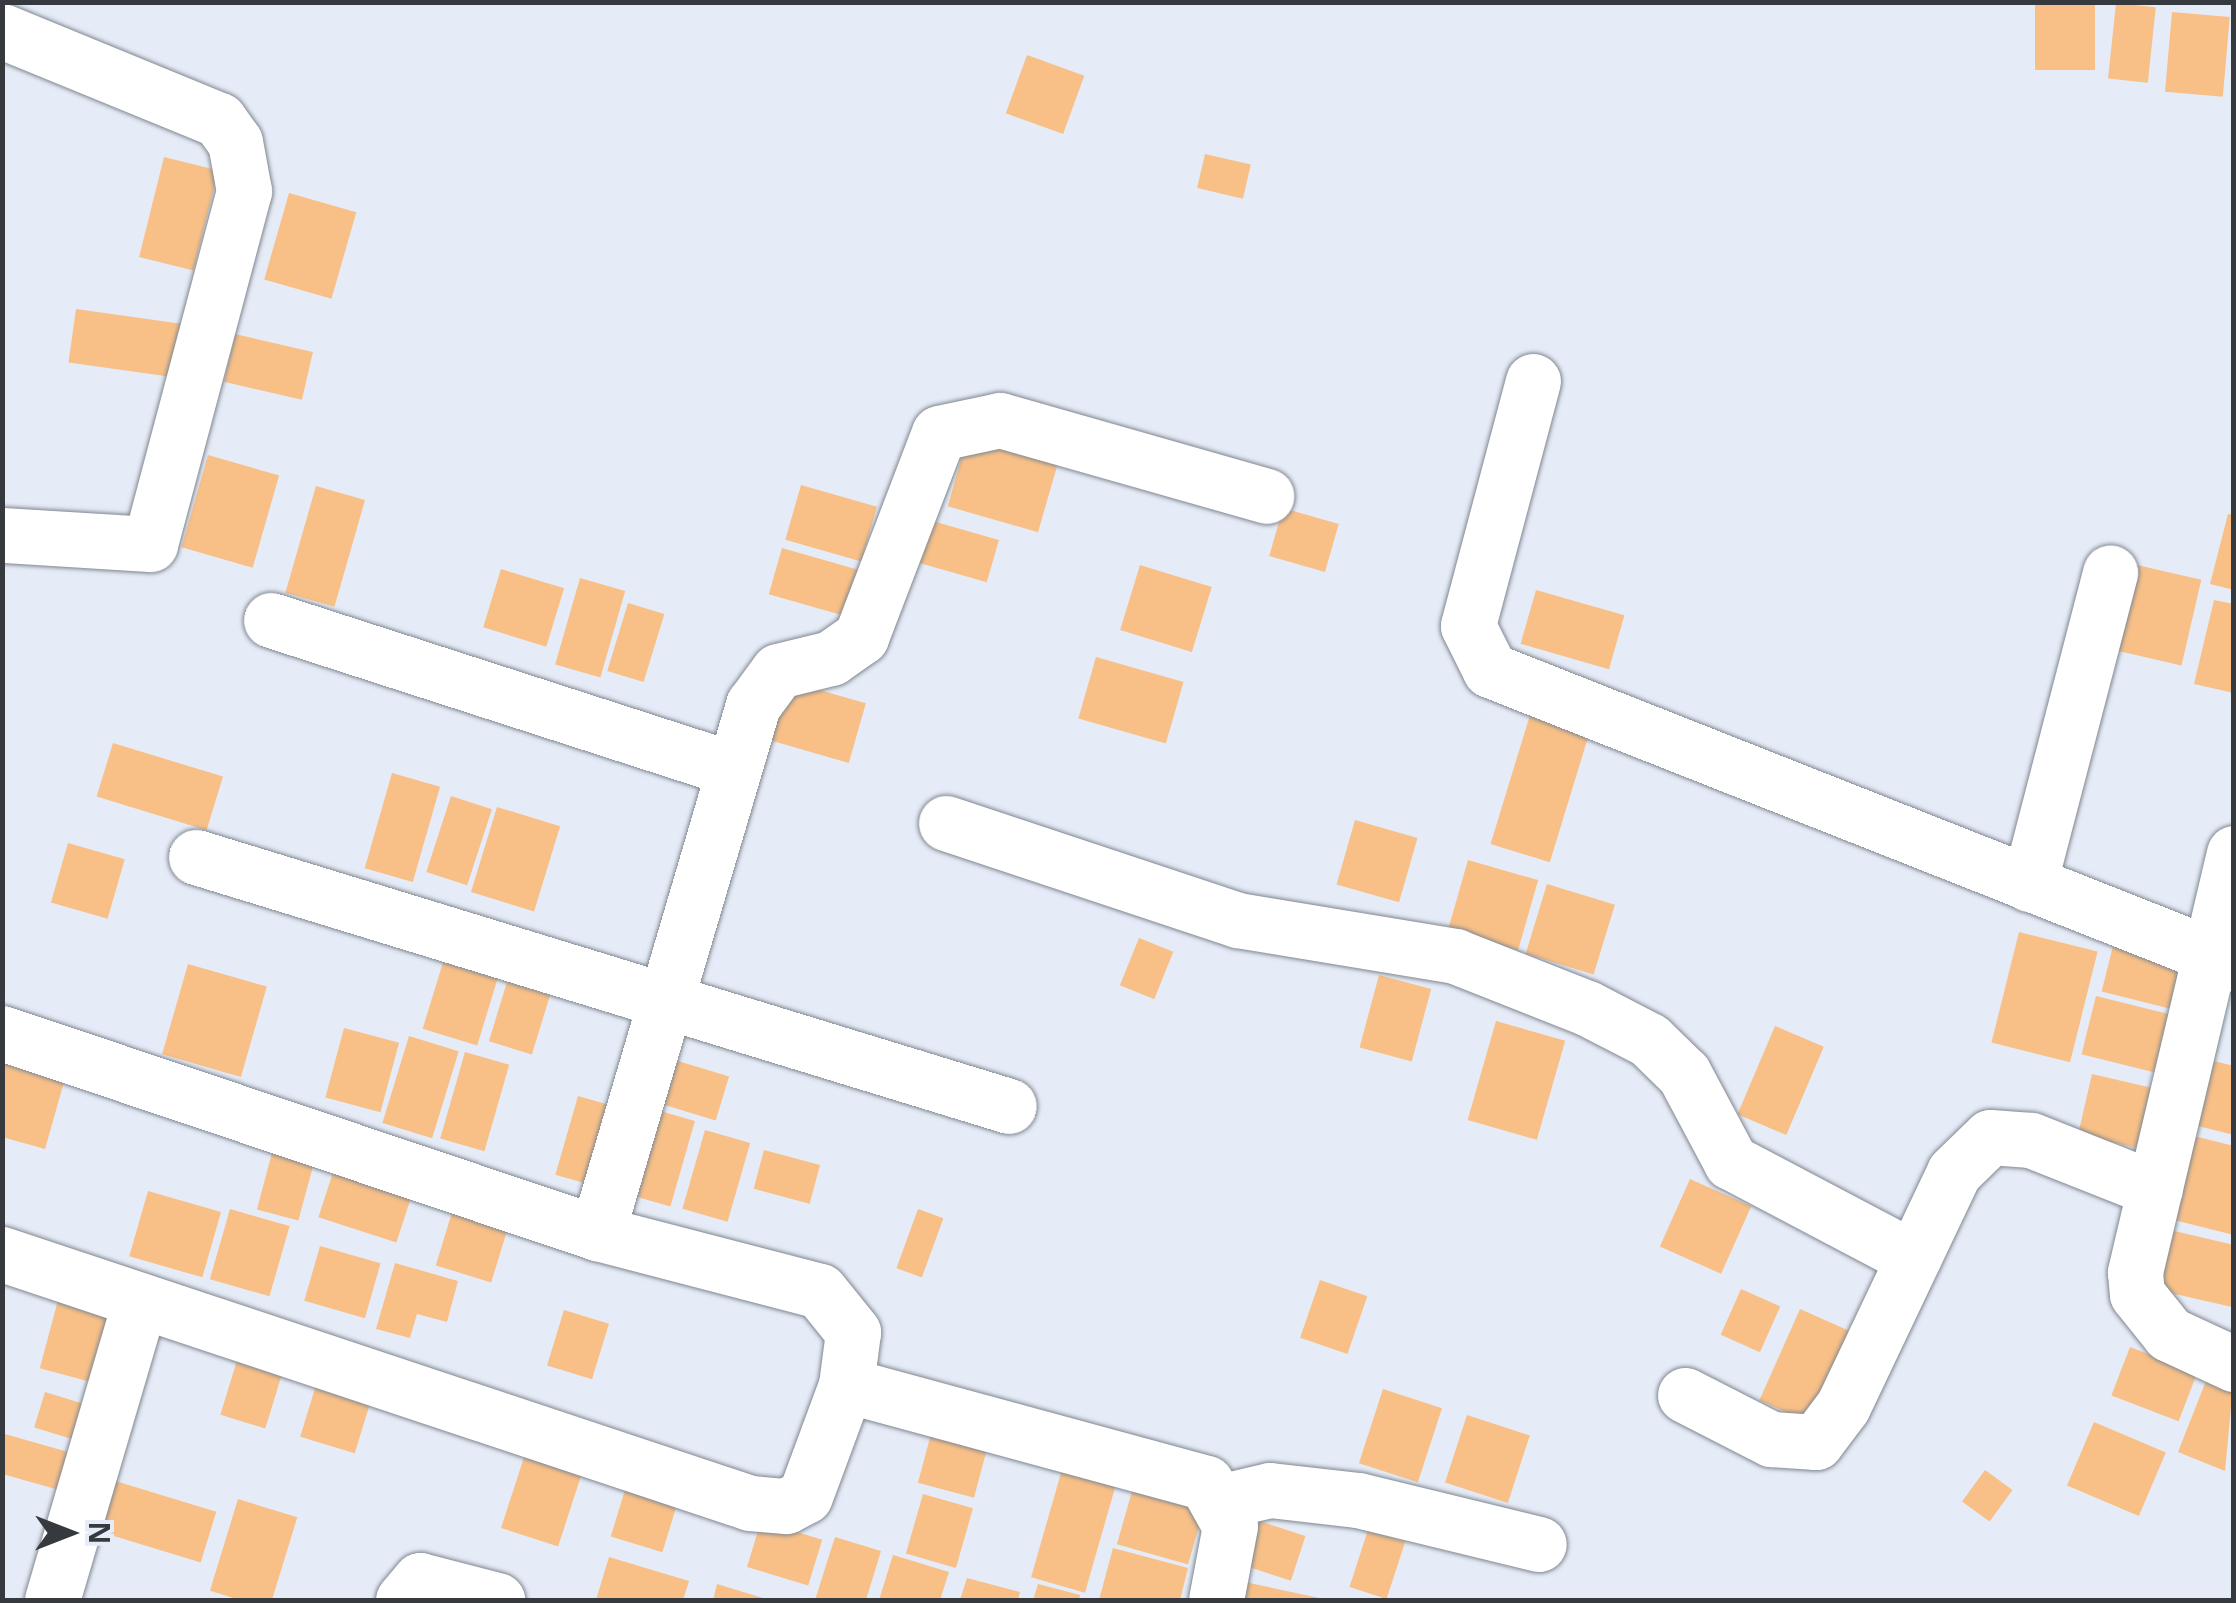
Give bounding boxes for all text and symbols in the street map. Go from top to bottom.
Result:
north arrow [20,1483,120,1583]
text: N [81,1522,119,1544]

